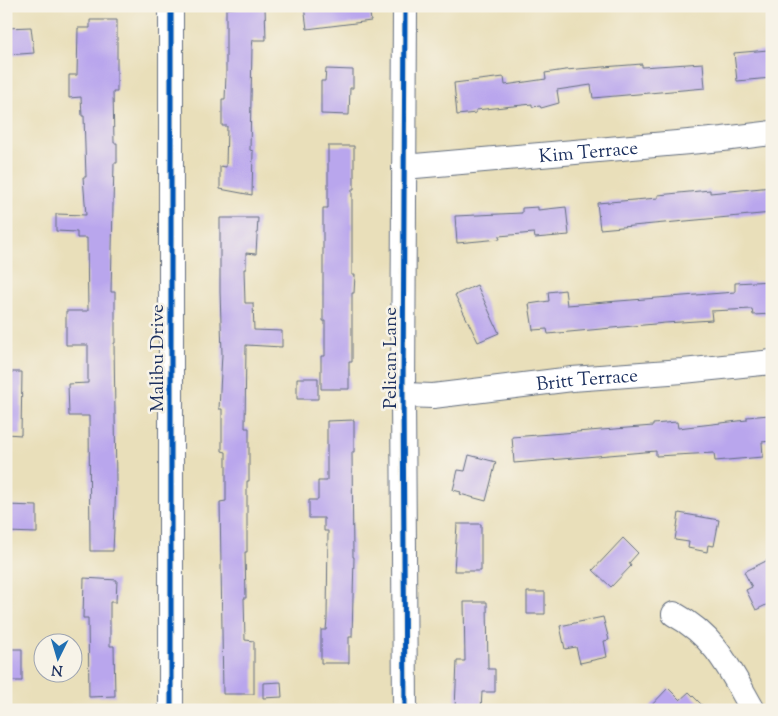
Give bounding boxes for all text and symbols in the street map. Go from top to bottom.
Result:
street label: Kim Terrace [538,135,640,171]
street label: Malibu Drive [145,304,172,412]
street label: Pelican Lane [378,307,405,409]
street label: Britt Terrace [535,363,639,399]
north arrow [32,634,82,684]
text: N [51,659,63,679]

